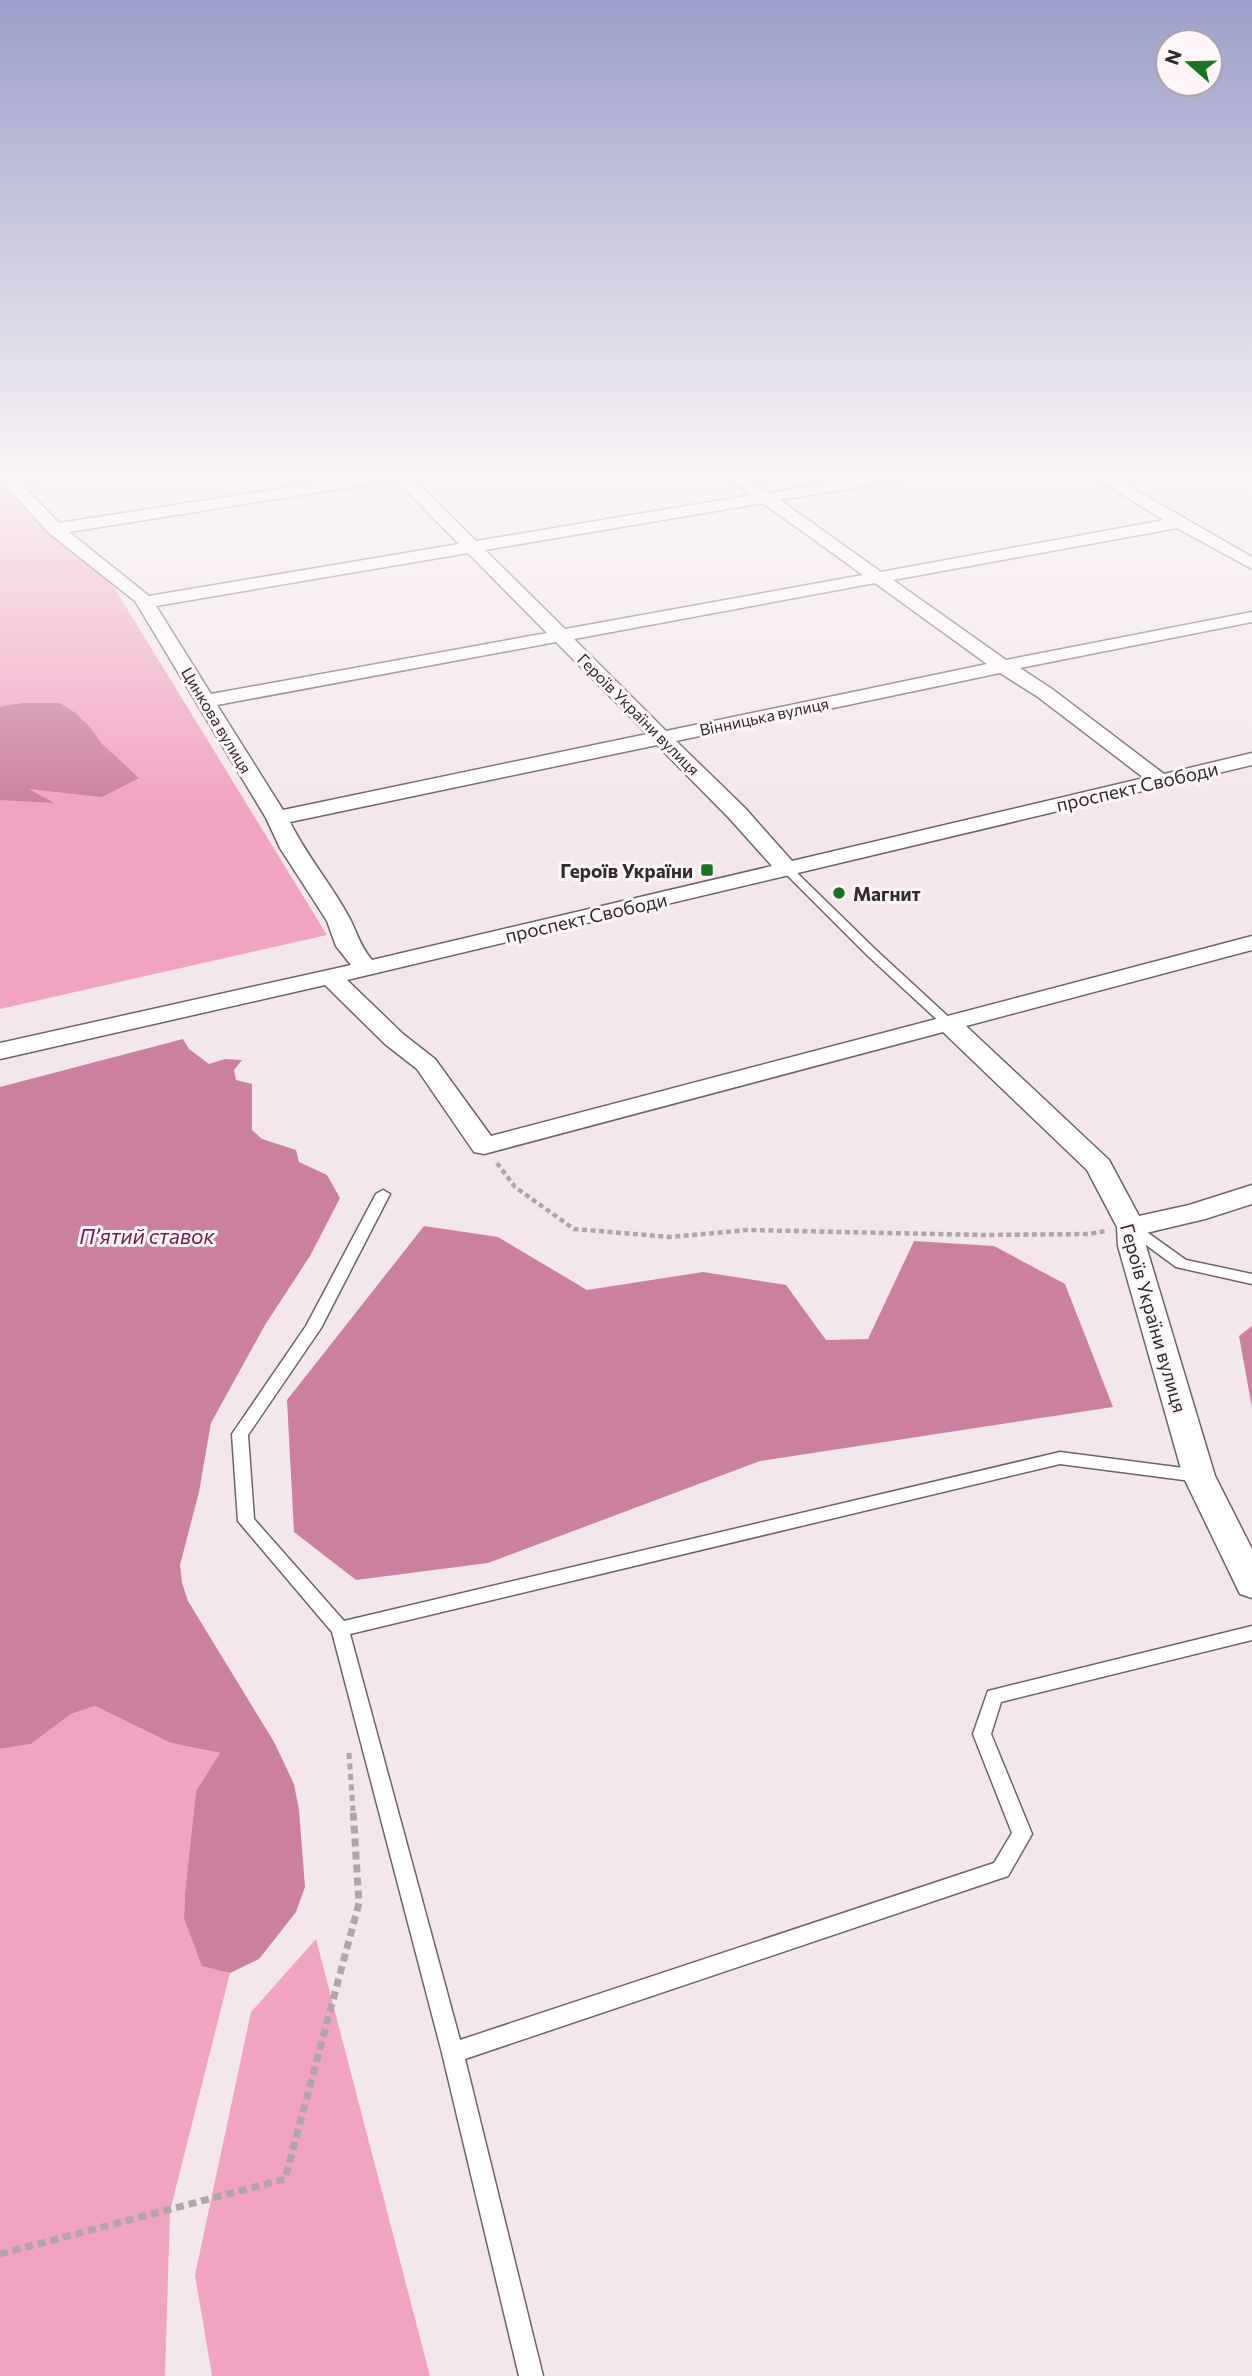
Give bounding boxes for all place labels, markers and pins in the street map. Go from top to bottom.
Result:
place label: Героїв України [560,859,693,882]
marker: Героїв України [699,862,715,878]
place label: Магнит [853,882,921,905]
marker: Магнит [831,885,847,901]

